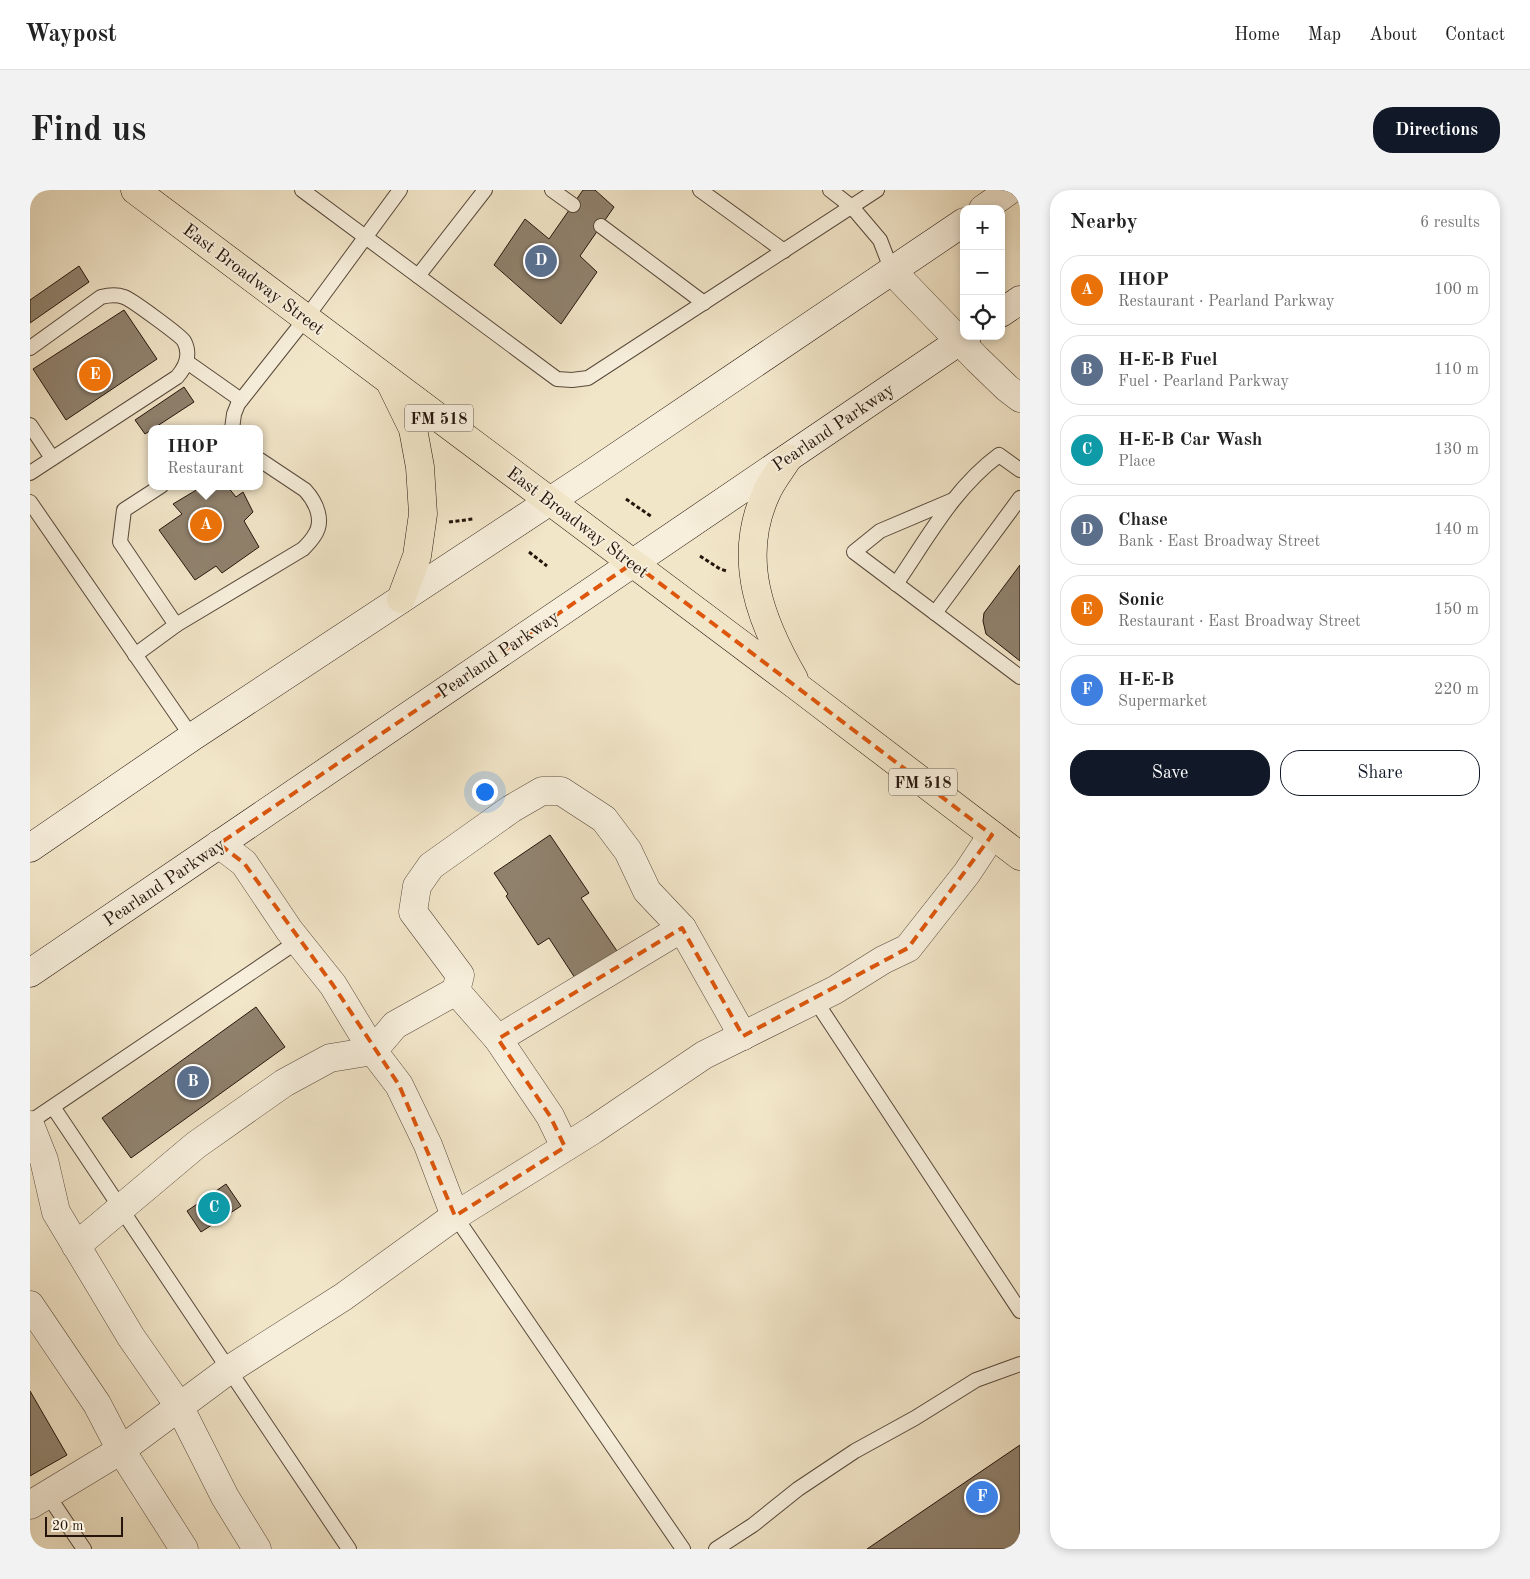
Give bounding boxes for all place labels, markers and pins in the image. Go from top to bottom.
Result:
pin: D [525,242,557,280]
pin: E [79,356,111,394]
pin: A [190,506,222,544]
pin: B [177,1063,209,1101]
pin: C [198,1189,230,1227]
pin: F [966,1478,998,1516]

